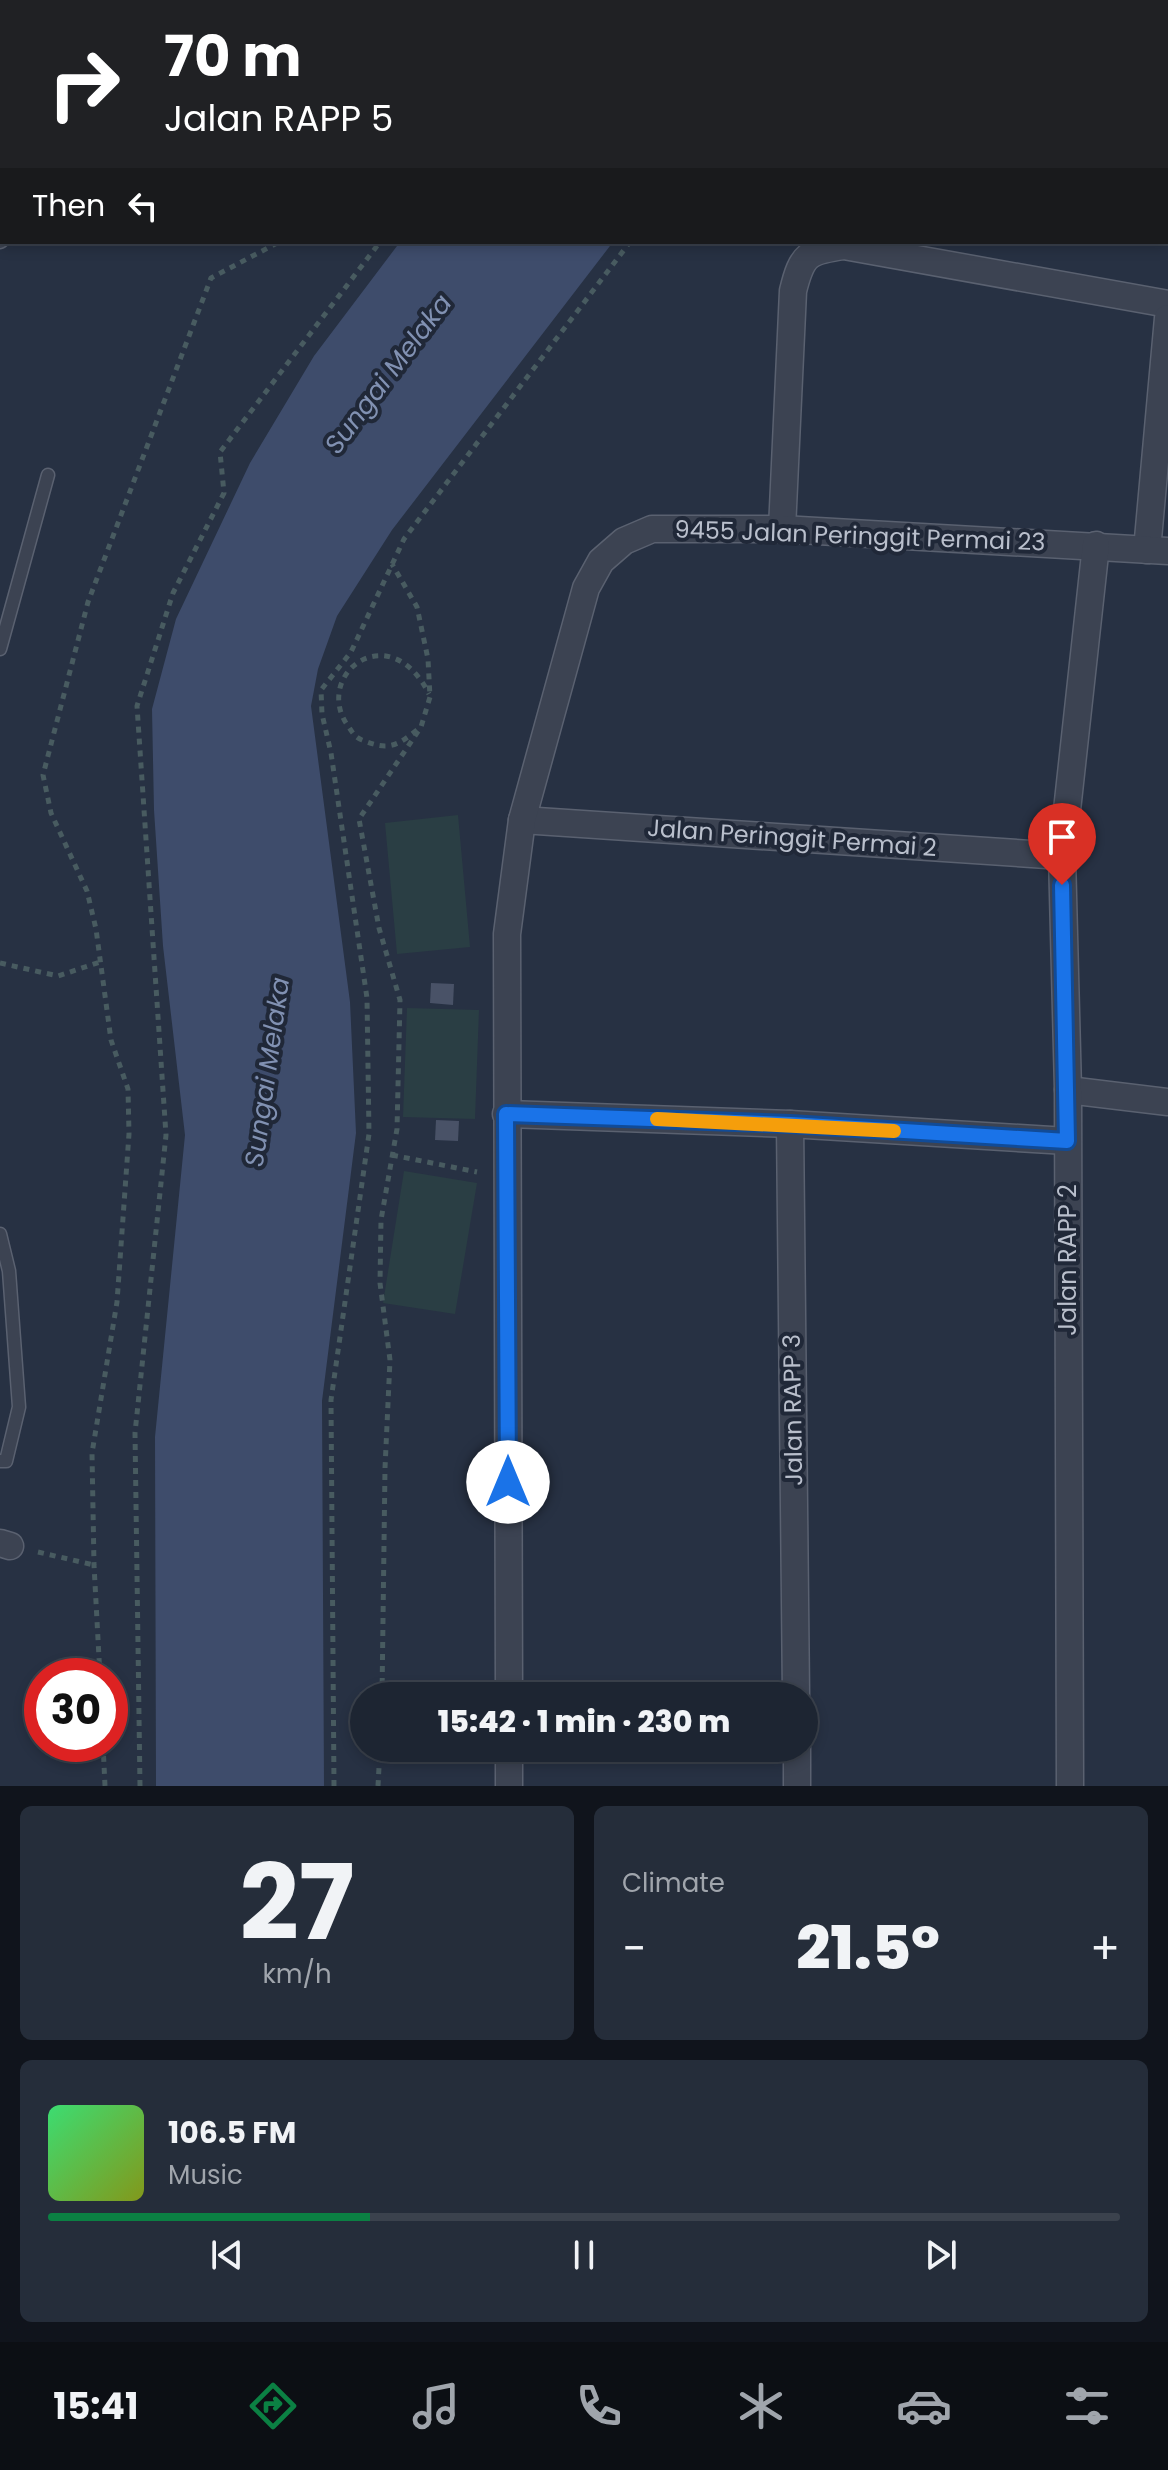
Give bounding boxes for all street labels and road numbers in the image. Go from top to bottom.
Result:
street label: 9455 Jalan Peringgit Permai 23 [674,513,1046,558]
street label: Jalan Peringgit Permai 2 [646,811,938,864]
street label: Jalan RAPP 2 [1051,1184,1084,1336]
street label: Jalan RAPP 3 [775,1334,810,1486]

